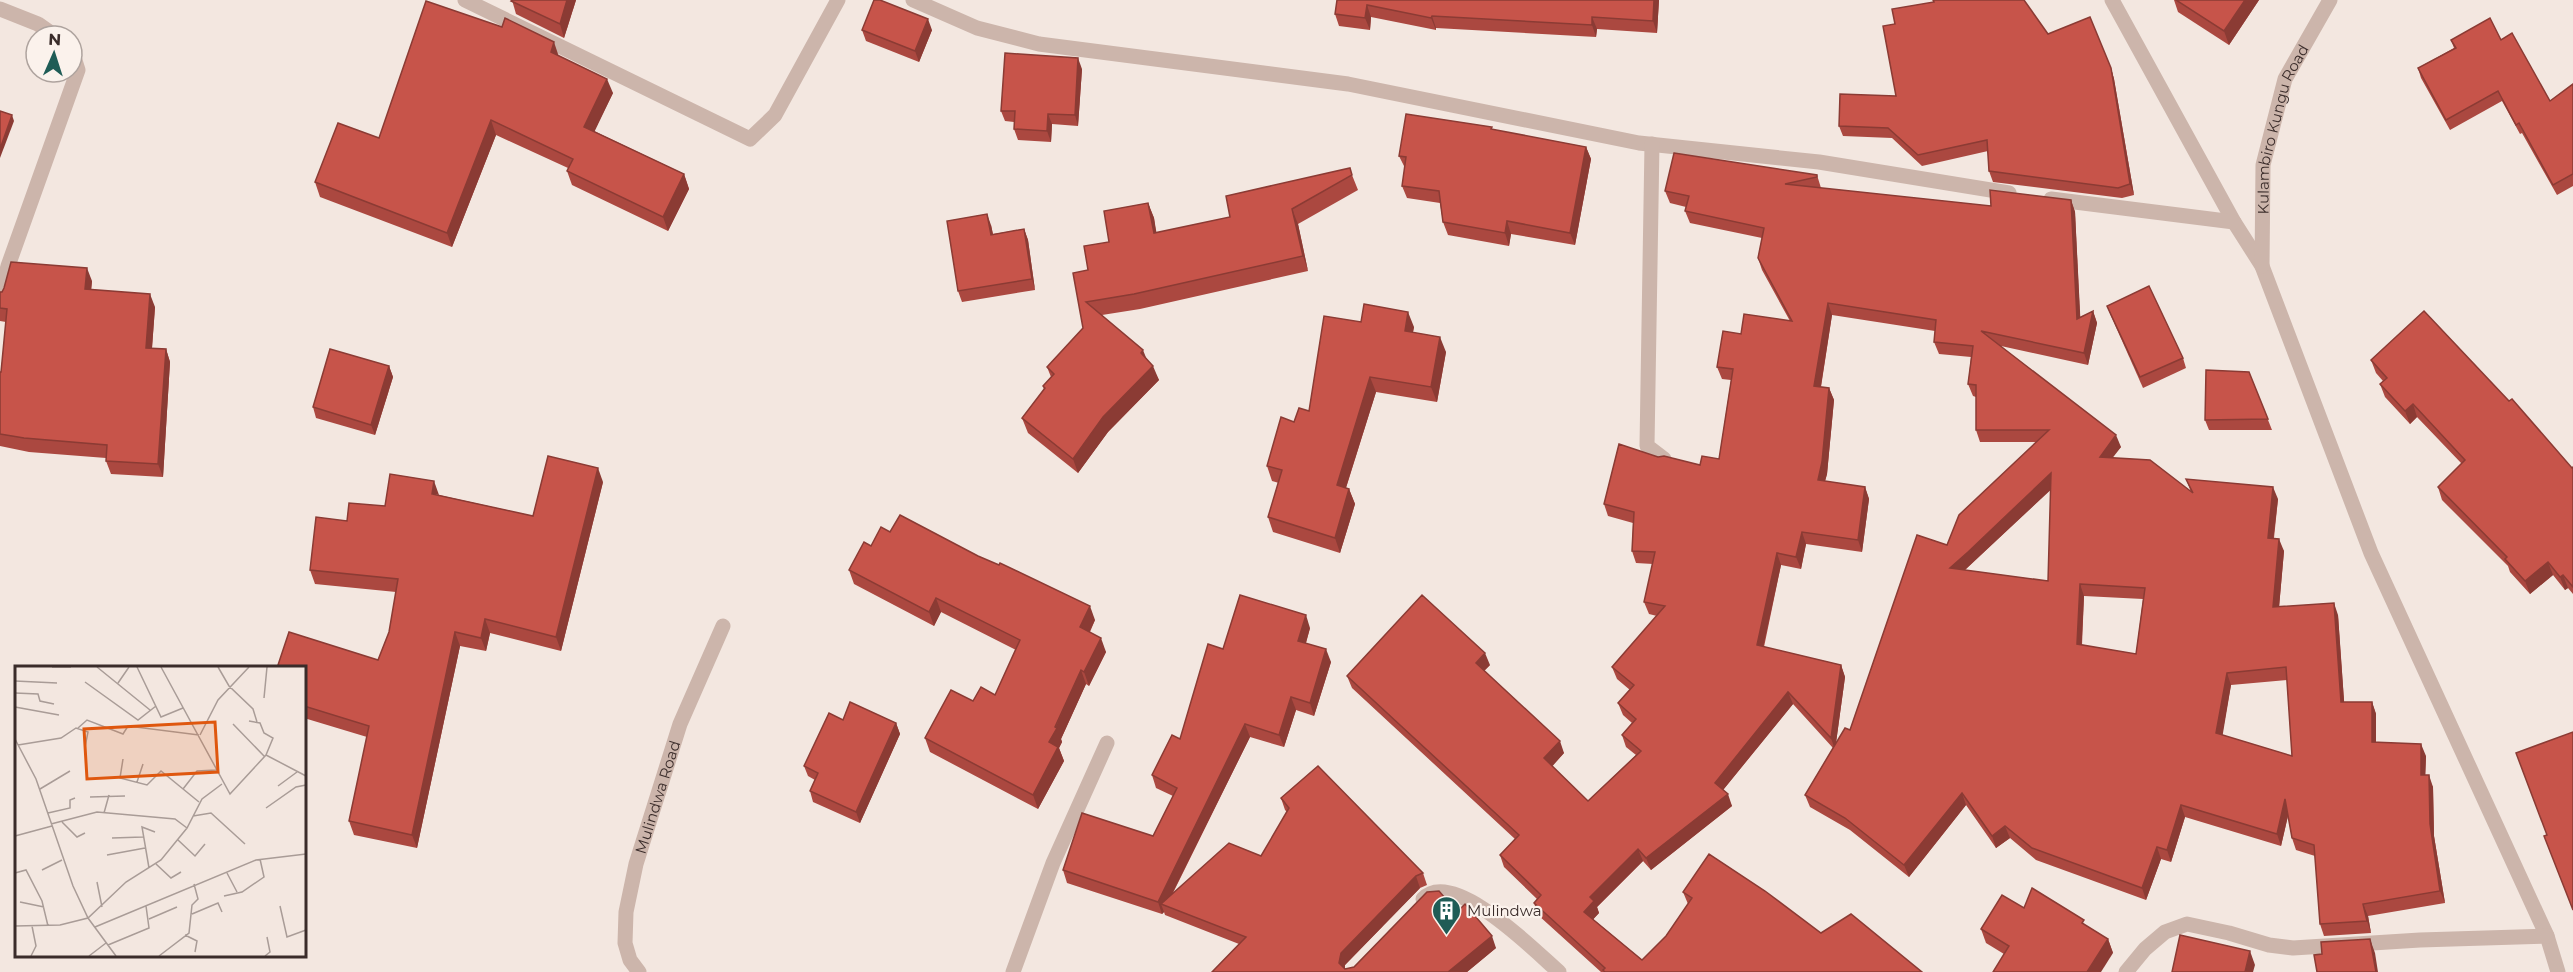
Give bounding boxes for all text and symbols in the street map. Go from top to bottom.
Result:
north arrow [24,24,84,84]
text: N [48,30,62,49]
street label: Kulambiro Kungu Road [2253,41,2312,215]
inset map [15,666,306,957]
street label: Mulindwa Road [630,738,684,856]
building icon: Mulindwa [1430,894,1462,936]
place label: Mulindwa [1467,901,1542,920]

